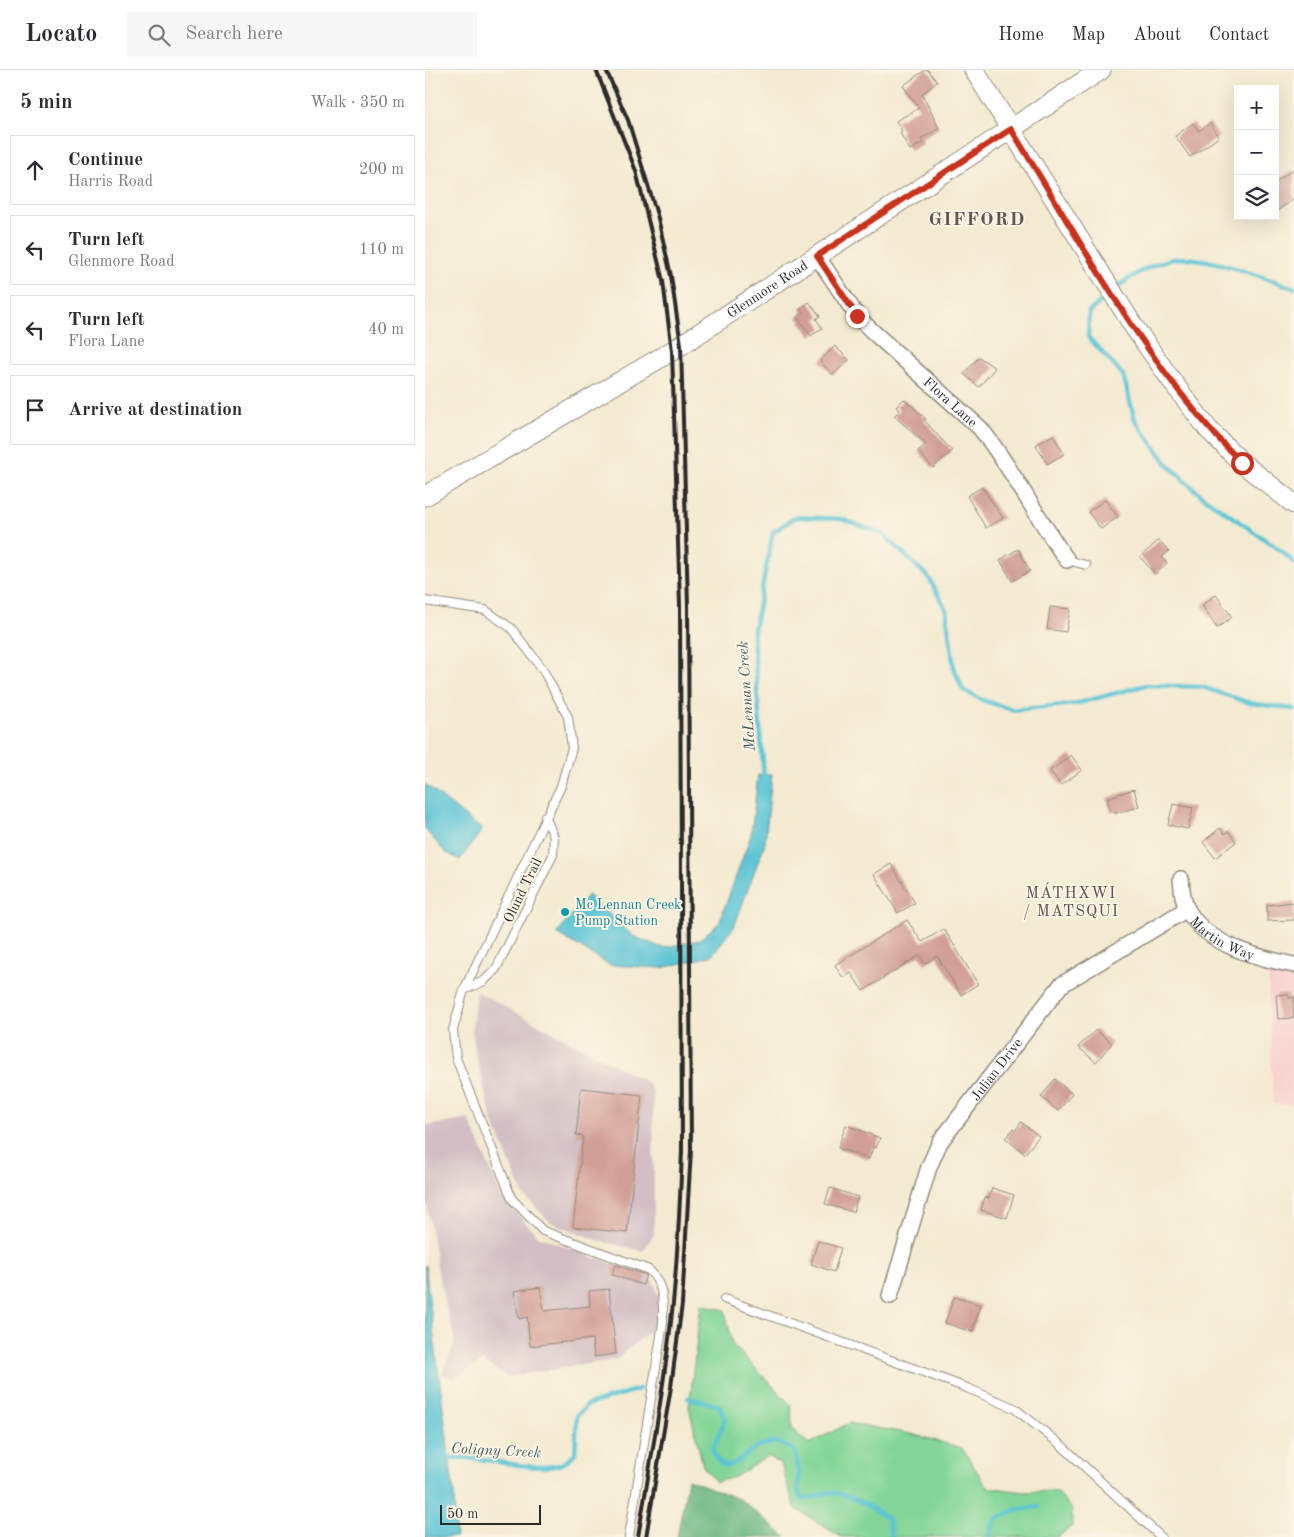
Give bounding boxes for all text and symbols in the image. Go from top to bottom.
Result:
search box [127,12,477,57]
icon: search [145,21,173,49]
text: Locato [25,23,97,47]
text: Search here [185,25,283,44]
text: Home [998,26,1044,44]
text: Map [1072,26,1105,44]
text: About [1133,26,1181,44]
text: Contact [1209,26,1269,44]
map controls [1234,85,1279,220]
button: + [1234,85,1279,130]
text: 5 min [20,92,73,113]
text: Walk · 350 m [310,95,405,111]
button: − [1234,130,1279,175]
text: Continue [68,151,143,170]
icon: ahead [21,156,49,184]
text: 200 m [359,162,404,178]
text: Harris Road [68,174,153,190]
button: layers [1234,175,1279,220]
district label: GIFFORD [929,211,1025,230]
text: Turn left [68,231,145,250]
icon: left [21,236,49,264]
text: 110 m [359,242,404,258]
text: Glenmore Road [68,254,175,270]
street label: Glenmore Road [725,258,810,321]
route end [846,305,869,328]
text: Turn left [68,311,145,330]
icon: left [21,316,49,344]
text: 40 m [368,322,404,338]
text: Flora Lane [68,334,145,350]
street label: Flora Lane [920,375,980,430]
icon: arrive [21,396,49,424]
text: Arrive at destination [68,401,242,420]
route start [1231,452,1254,475]
water label: McLennan Creek [736,640,759,752]
street label: Olund Trail [501,856,545,925]
district label: MÁTHXWI / MATSQUI [1023,882,1119,920]
place label: Mc Lennan Creek Pump Station [575,898,681,928]
marker: Mc Lennan Creek Pump Station [559,906,571,918]
street label: Martin Way [1187,914,1257,963]
street label: Julian Drive [969,1036,1025,1104]
water label: Coligny Creek [451,1442,541,1461]
scale bar [440,1502,541,1525]
text: 50 m [447,1507,478,1521]

